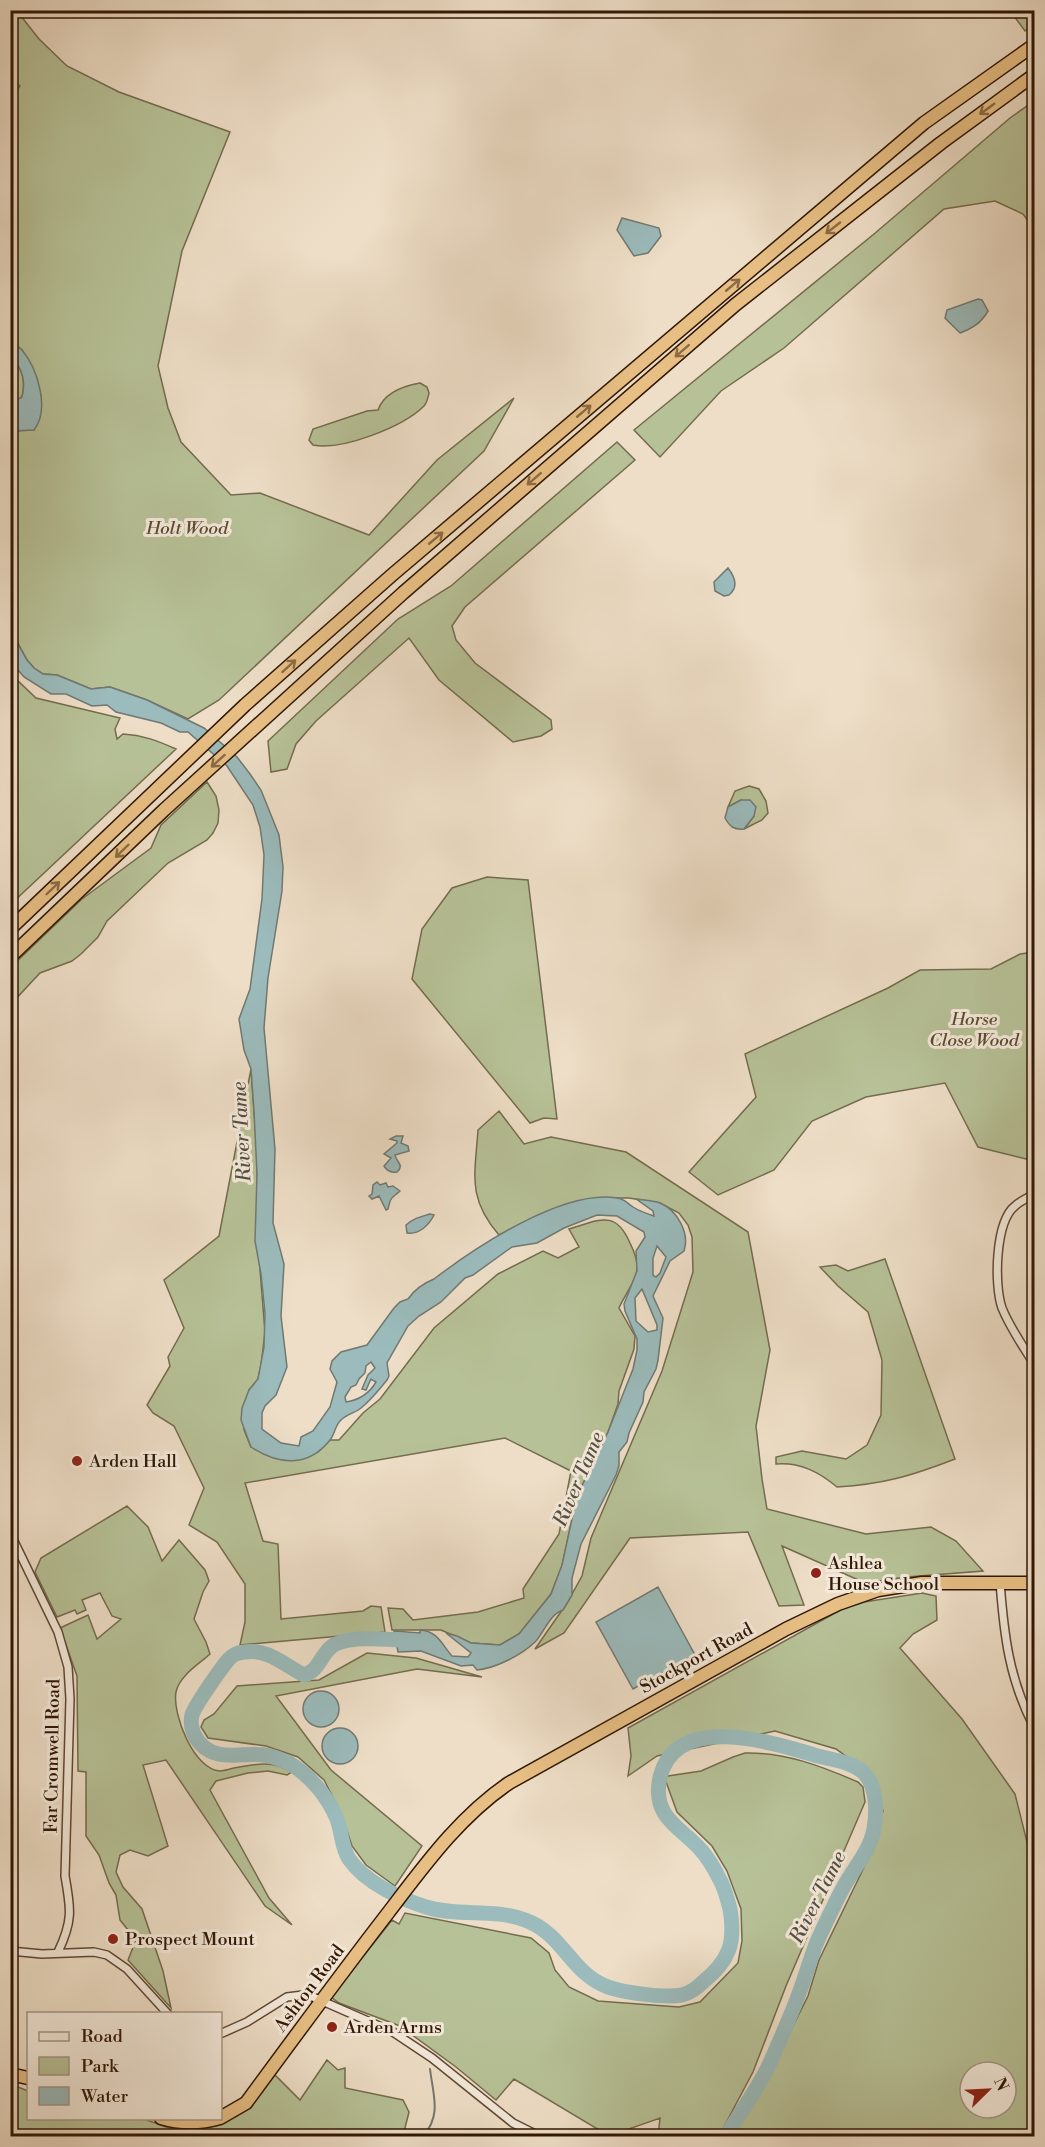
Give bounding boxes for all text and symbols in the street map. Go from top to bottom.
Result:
one-way arrow [980,103,996,115]
one-way arrow [825,222,841,235]
one-way arrow [725,278,740,292]
one-way arrow [674,344,689,358]
one-way arrow [576,404,591,418]
one-way arrow [527,472,542,486]
park label: Holt Wood [145,517,229,540]
one-way arrow [428,531,444,544]
one-way arrow [281,659,296,673]
one-way arrow [211,754,226,768]
one-way arrow [114,843,129,858]
one-way arrow [45,881,60,895]
park label: Horse Close Wood [929,1008,1020,1052]
water label: River Tame [227,1080,258,1184]
water label: River Tame [548,1428,611,1532]
place label: Arden Hall [88,1450,178,1473]
marker: Arden Hall [70,1454,84,1468]
place label: Ashlea House School [827,1552,940,1596]
marker: Ashlea House School [809,1566,823,1580]
street label: Stockport Road [636,1618,757,1699]
street label: Far Cromwell Road [40,1678,65,1833]
water label: River Tame [784,1847,853,1949]
place label: Prospect Mount [125,1928,256,1951]
marker: Prospect Mount [106,1932,120,1946]
street label: Ashton Road [268,1939,350,2037]
legend [27,2012,222,2120]
place label: Arden Arms [343,2016,442,2039]
marker: Arden Arms [325,2020,339,2034]
text: Road [81,2025,124,2048]
text: Park [81,2055,120,2078]
north arrow [958,2060,1018,2120]
text: N [989,2074,1013,2094]
text: Water [80,2085,129,2108]

